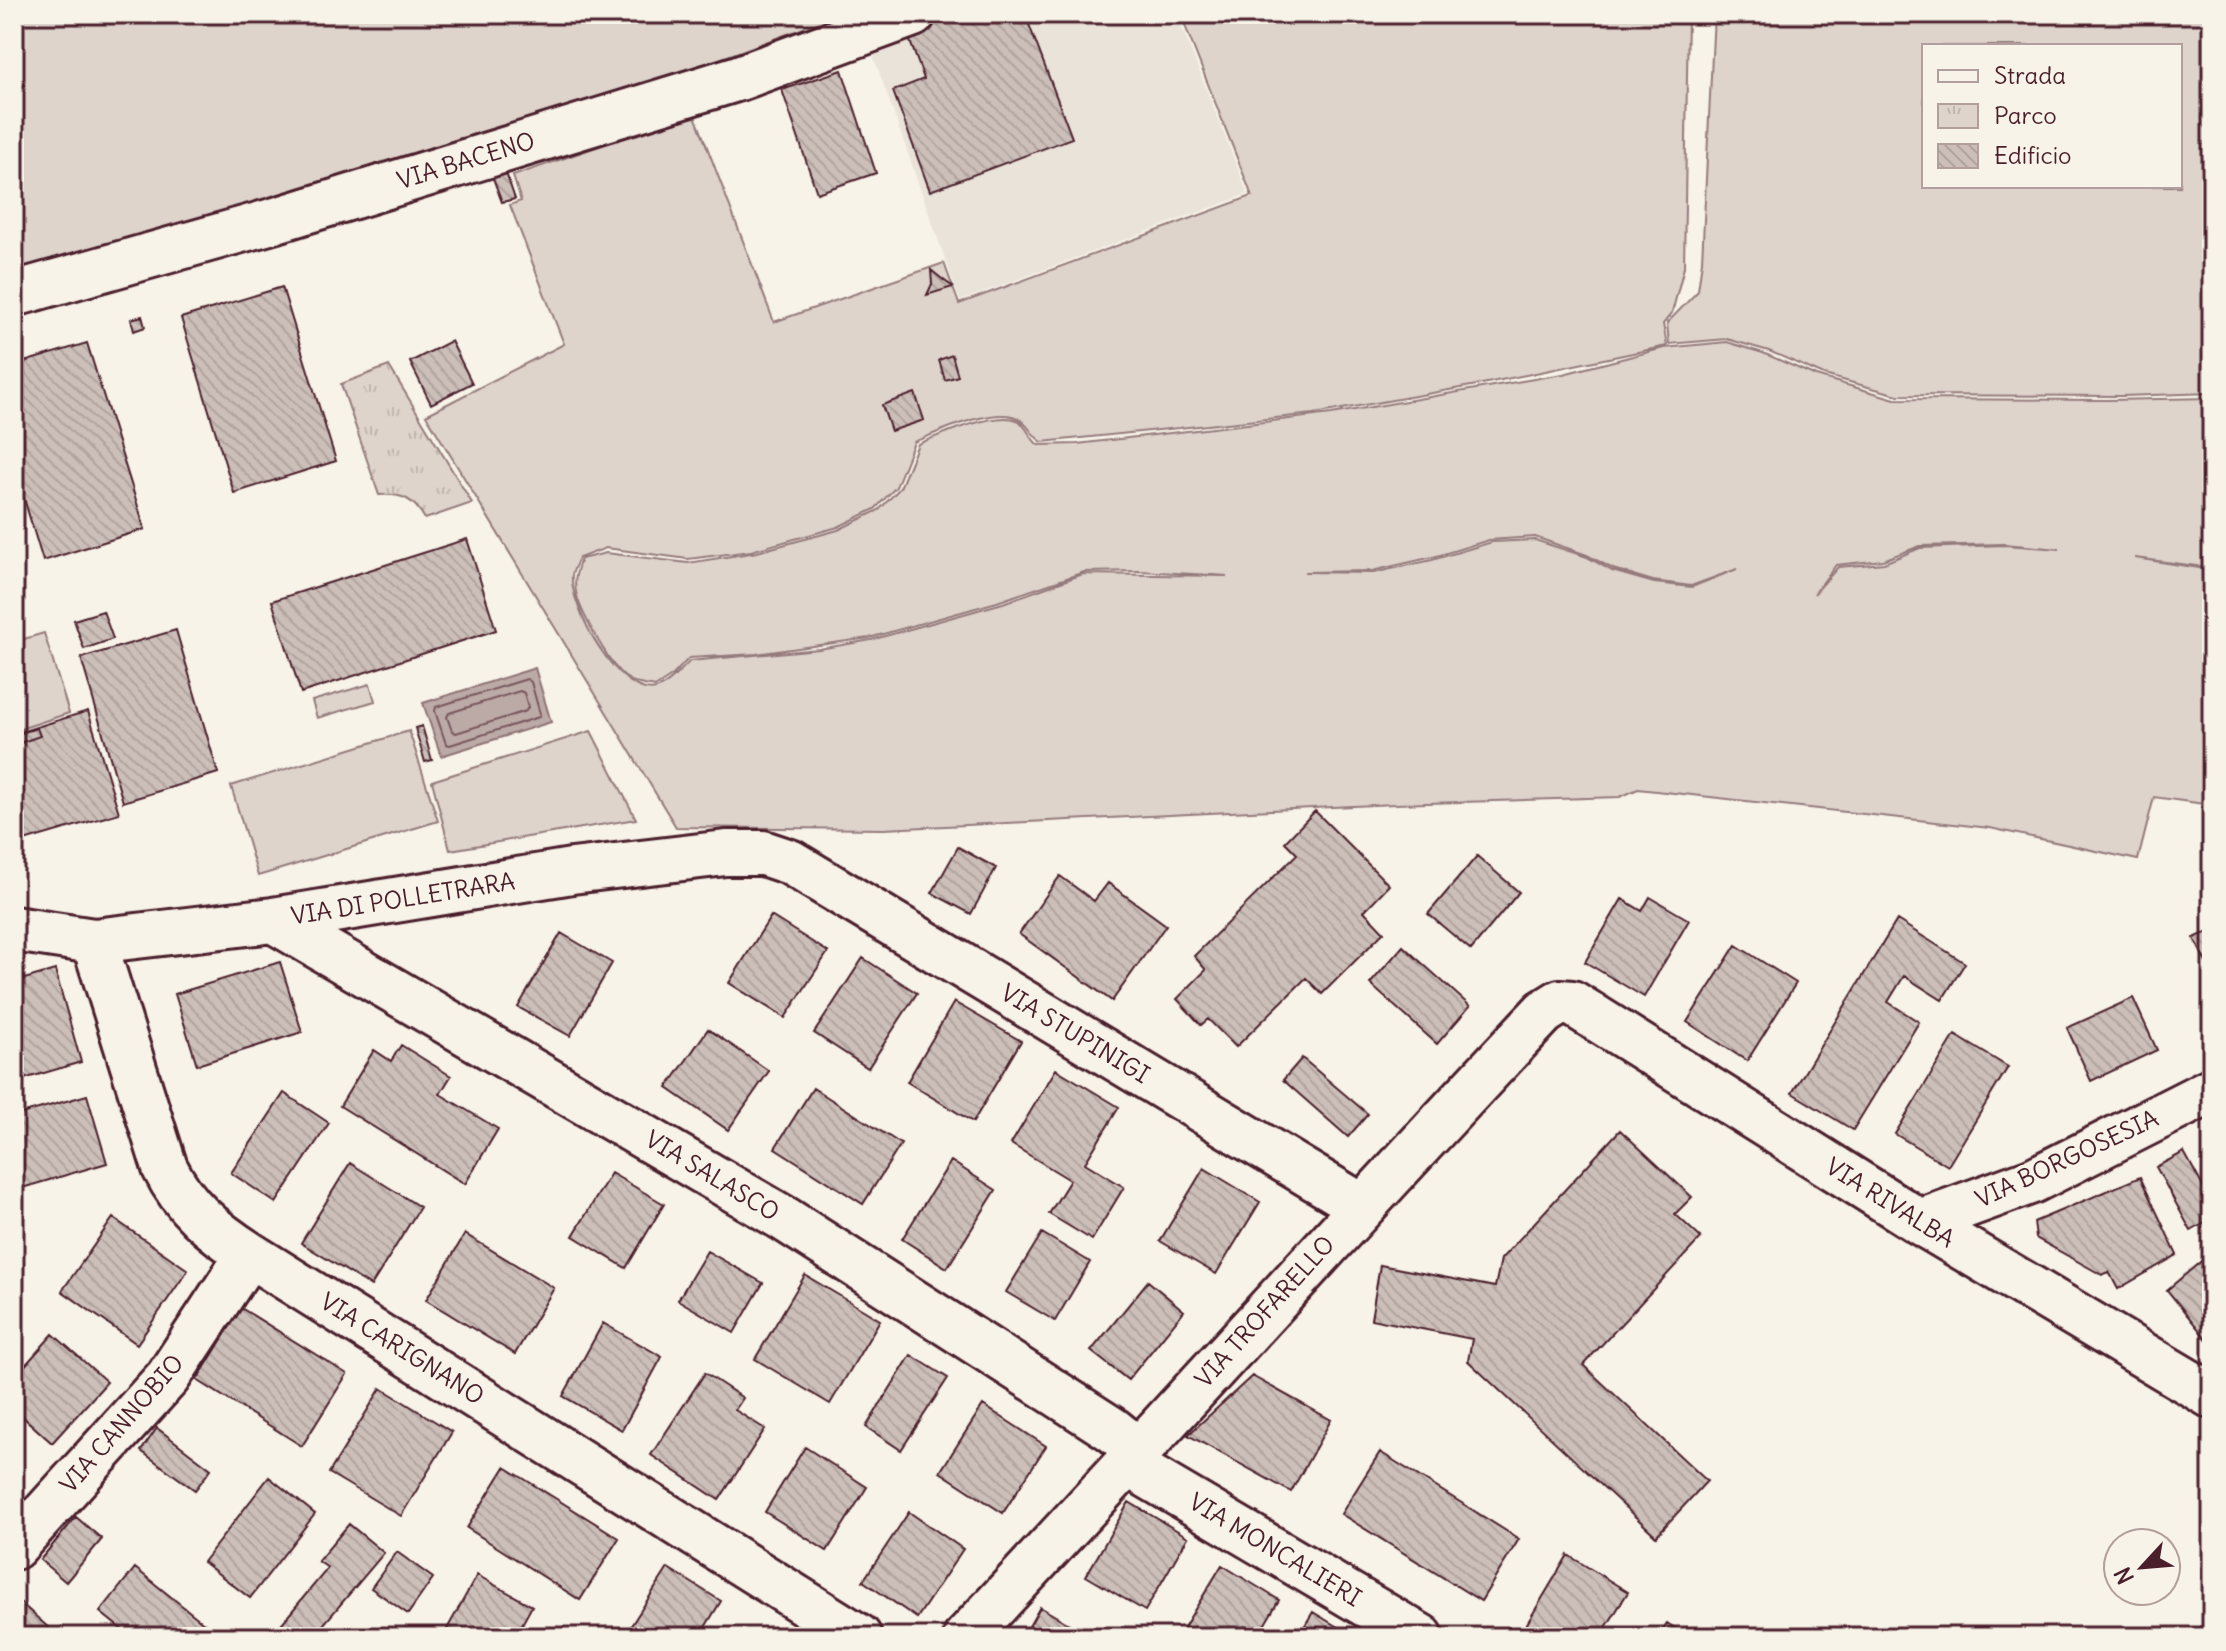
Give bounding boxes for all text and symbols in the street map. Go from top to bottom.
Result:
legend [1922,44,2182,188]
text: Strada [1994,60,2066,90]
text: Parco [1994,100,2057,130]
street label: VIA BACENO [393,125,538,195]
text: Edificio [1994,140,2072,170]
street label: VIA DI POLLETRARA [289,865,517,931]
street label: VIA STUPINIGI [996,977,1155,1089]
street label: VIA BORGOSESIA [1970,1103,2163,1214]
street label: VIA SALASCO [640,1123,785,1227]
street label: VIA RIVALBA [1821,1151,1960,1254]
street label: VIA TROFARELLO [1188,1229,1340,1393]
street label: VIA CARIGNANO [315,1286,490,1411]
street label: VIA CANNOBIO [53,1348,190,1499]
street label: VIA MONCALIERI [1184,1486,1367,1612]
north arrow [2102,1527,2182,1607]
text: N [2108,1563,2140,1589]

